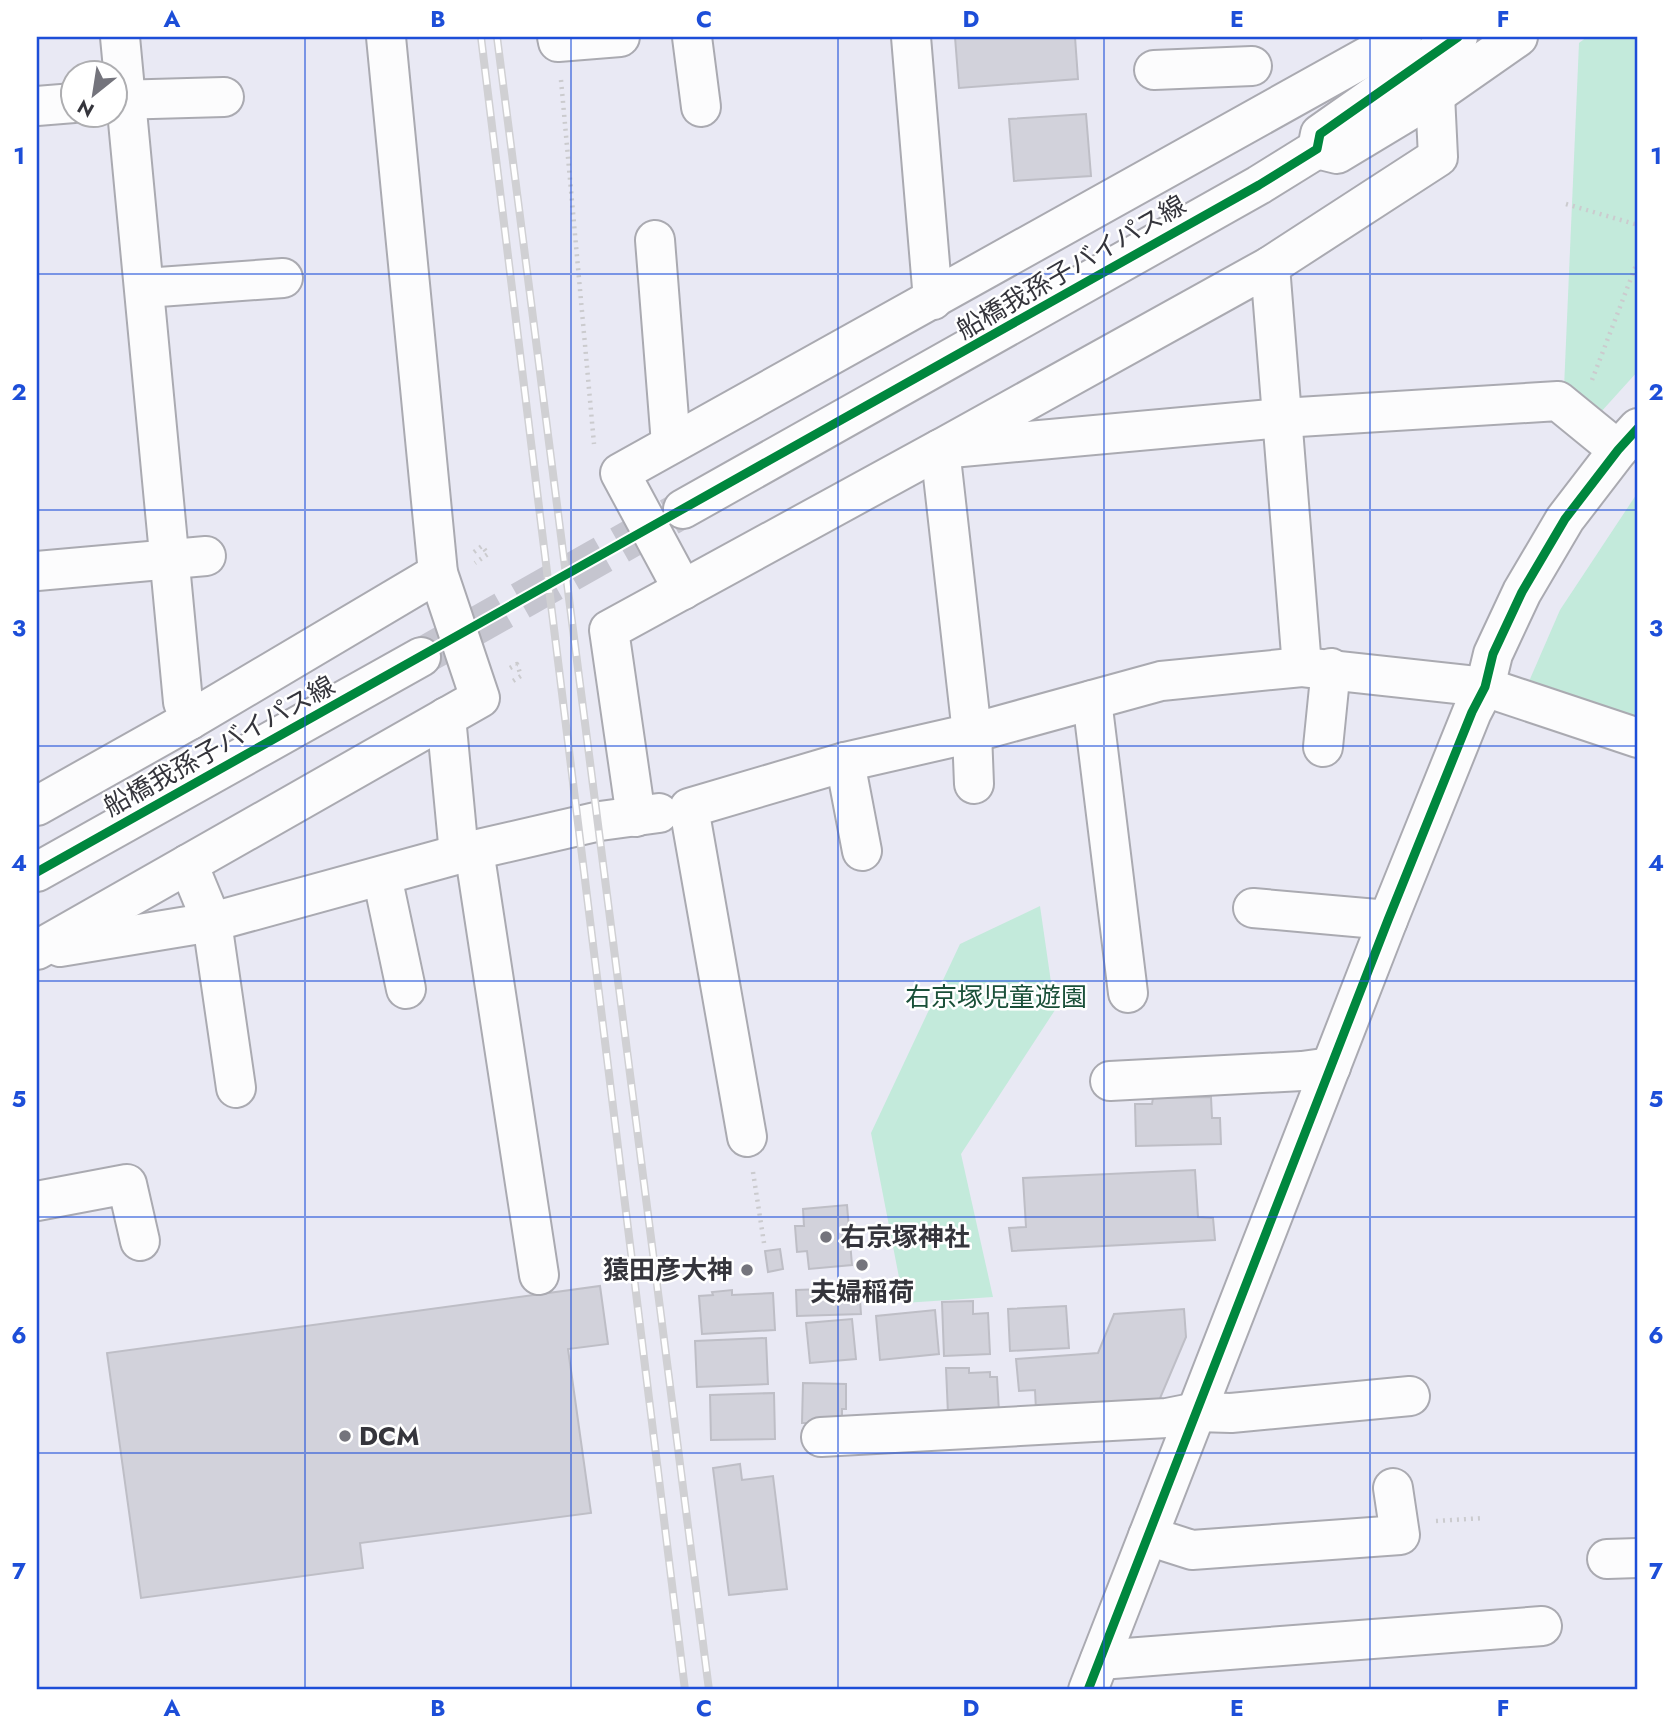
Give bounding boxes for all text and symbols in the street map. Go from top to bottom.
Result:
text: A [163,2,181,36]
text: B [430,2,446,36]
text: C [696,2,712,36]
text: D [963,2,980,36]
text: E [1230,2,1244,36]
text: F [1497,2,1509,36]
north arrow [60,60,130,130]
text: N [72,93,99,124]
text: 1 [13,139,25,173]
text: 1 [1650,139,1662,173]
street label: 船橋我孫子バイパス線 [949,186,1193,348]
text: 2 [11,375,27,409]
text: 2 [1648,375,1664,409]
text: 3 [12,611,26,645]
text: 3 [1649,611,1663,645]
street label: 船橋我孫子バイパス線 [96,666,342,826]
text: 4 [11,846,27,880]
text: 4 [1648,846,1664,880]
park label: 右京塚児童遊園 [905,978,1087,1016]
text: 5 [12,1082,26,1116]
text: 5 [1649,1082,1663,1116]
place label: 右京塚神社 [840,1218,970,1256]
marker: 右京塚神社 [818,1229,834,1245]
place label: 猿田彦大神 [603,1251,733,1289]
marker: 夫婦稲荷 [854,1257,870,1273]
marker: 猿田彦大神 [739,1262,755,1278]
place label: 夫婦稲荷 [810,1273,914,1311]
text: 6 [11,1318,27,1352]
text: 6 [1648,1318,1664,1352]
place label: DCM [359,1417,419,1455]
marker: DCM [337,1428,353,1444]
text: 7 [12,1554,26,1588]
text: 7 [1649,1554,1663,1588]
text: A [163,1691,181,1725]
text: B [430,1691,446,1725]
text: C [696,1691,712,1725]
text: D [963,1691,980,1725]
text: E [1230,1691,1244,1725]
text: F [1497,1691,1509,1725]

